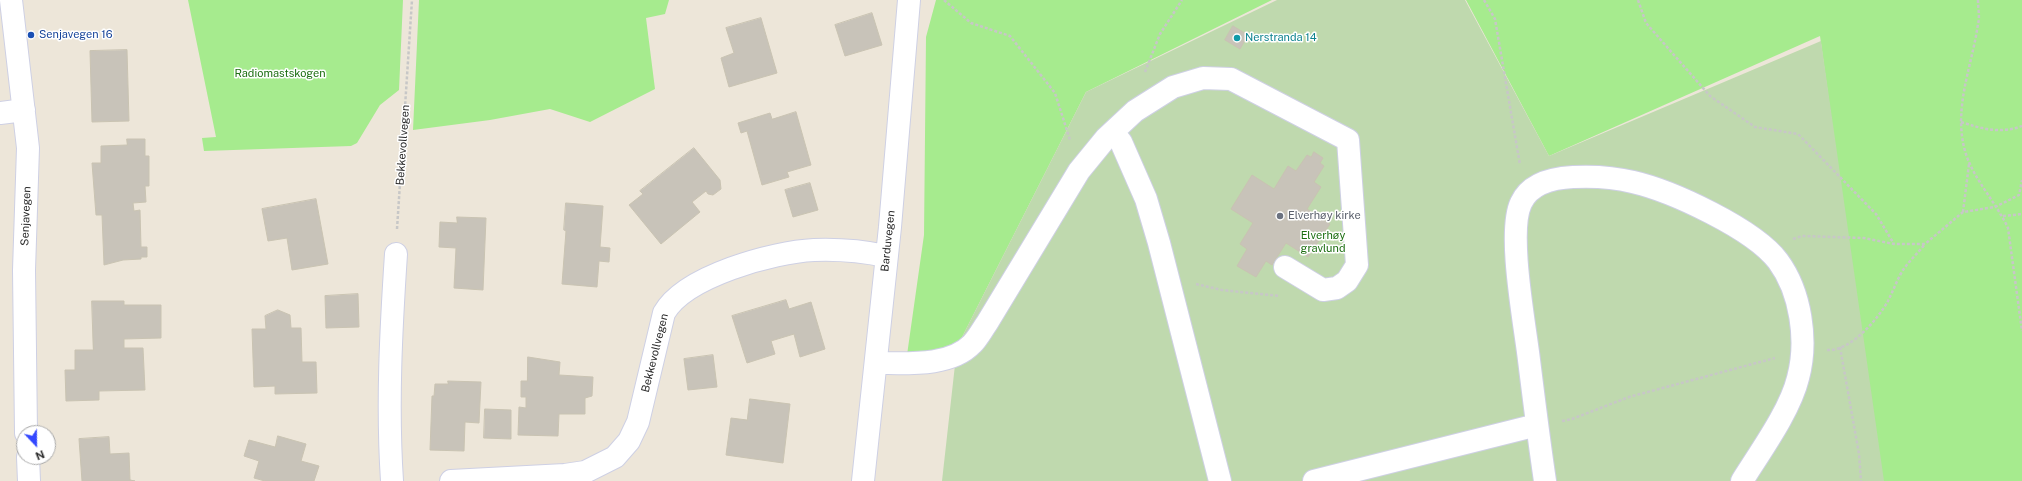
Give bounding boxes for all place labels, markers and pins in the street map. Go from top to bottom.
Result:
place label: Senjavegen 16 [39,28,113,42]
marker: Senjavegen 16 [26,30,36,40]
place label: Nerstranda 14 [1245,31,1317,45]
marker: Nerstranda 14 [1232,33,1242,43]
place label: Elverhøy kirke [1288,209,1361,223]
marker: Elverhøy kirke [1275,211,1285,221]

